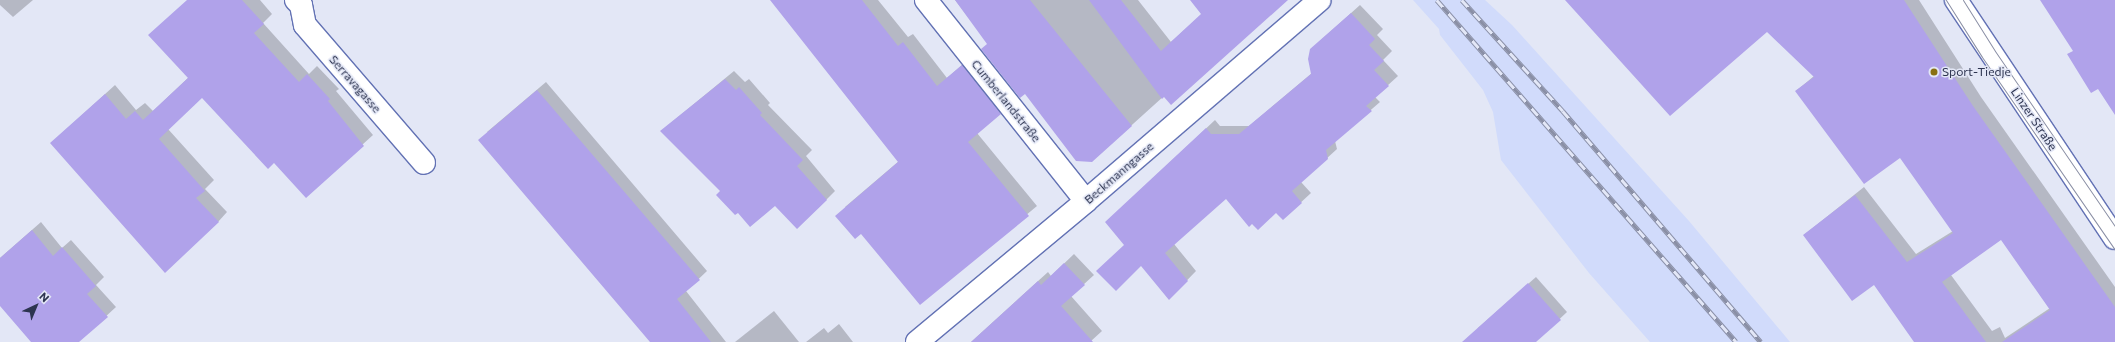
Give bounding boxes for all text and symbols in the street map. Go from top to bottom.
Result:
street label: Serravagasse [326,52,384,116]
street label: Cumberlandstraße [968,57,1044,145]
place label: Sport-Tiedje [1942,65,2011,79]
marker: Sport-Tiedje [1929,67,1939,77]
street label: Linzer Straße [2008,85,2060,153]
street label: Beckmanngasse [1081,139,1157,207]
north arrow [16,286,56,326]
text: N [37,289,52,305]

